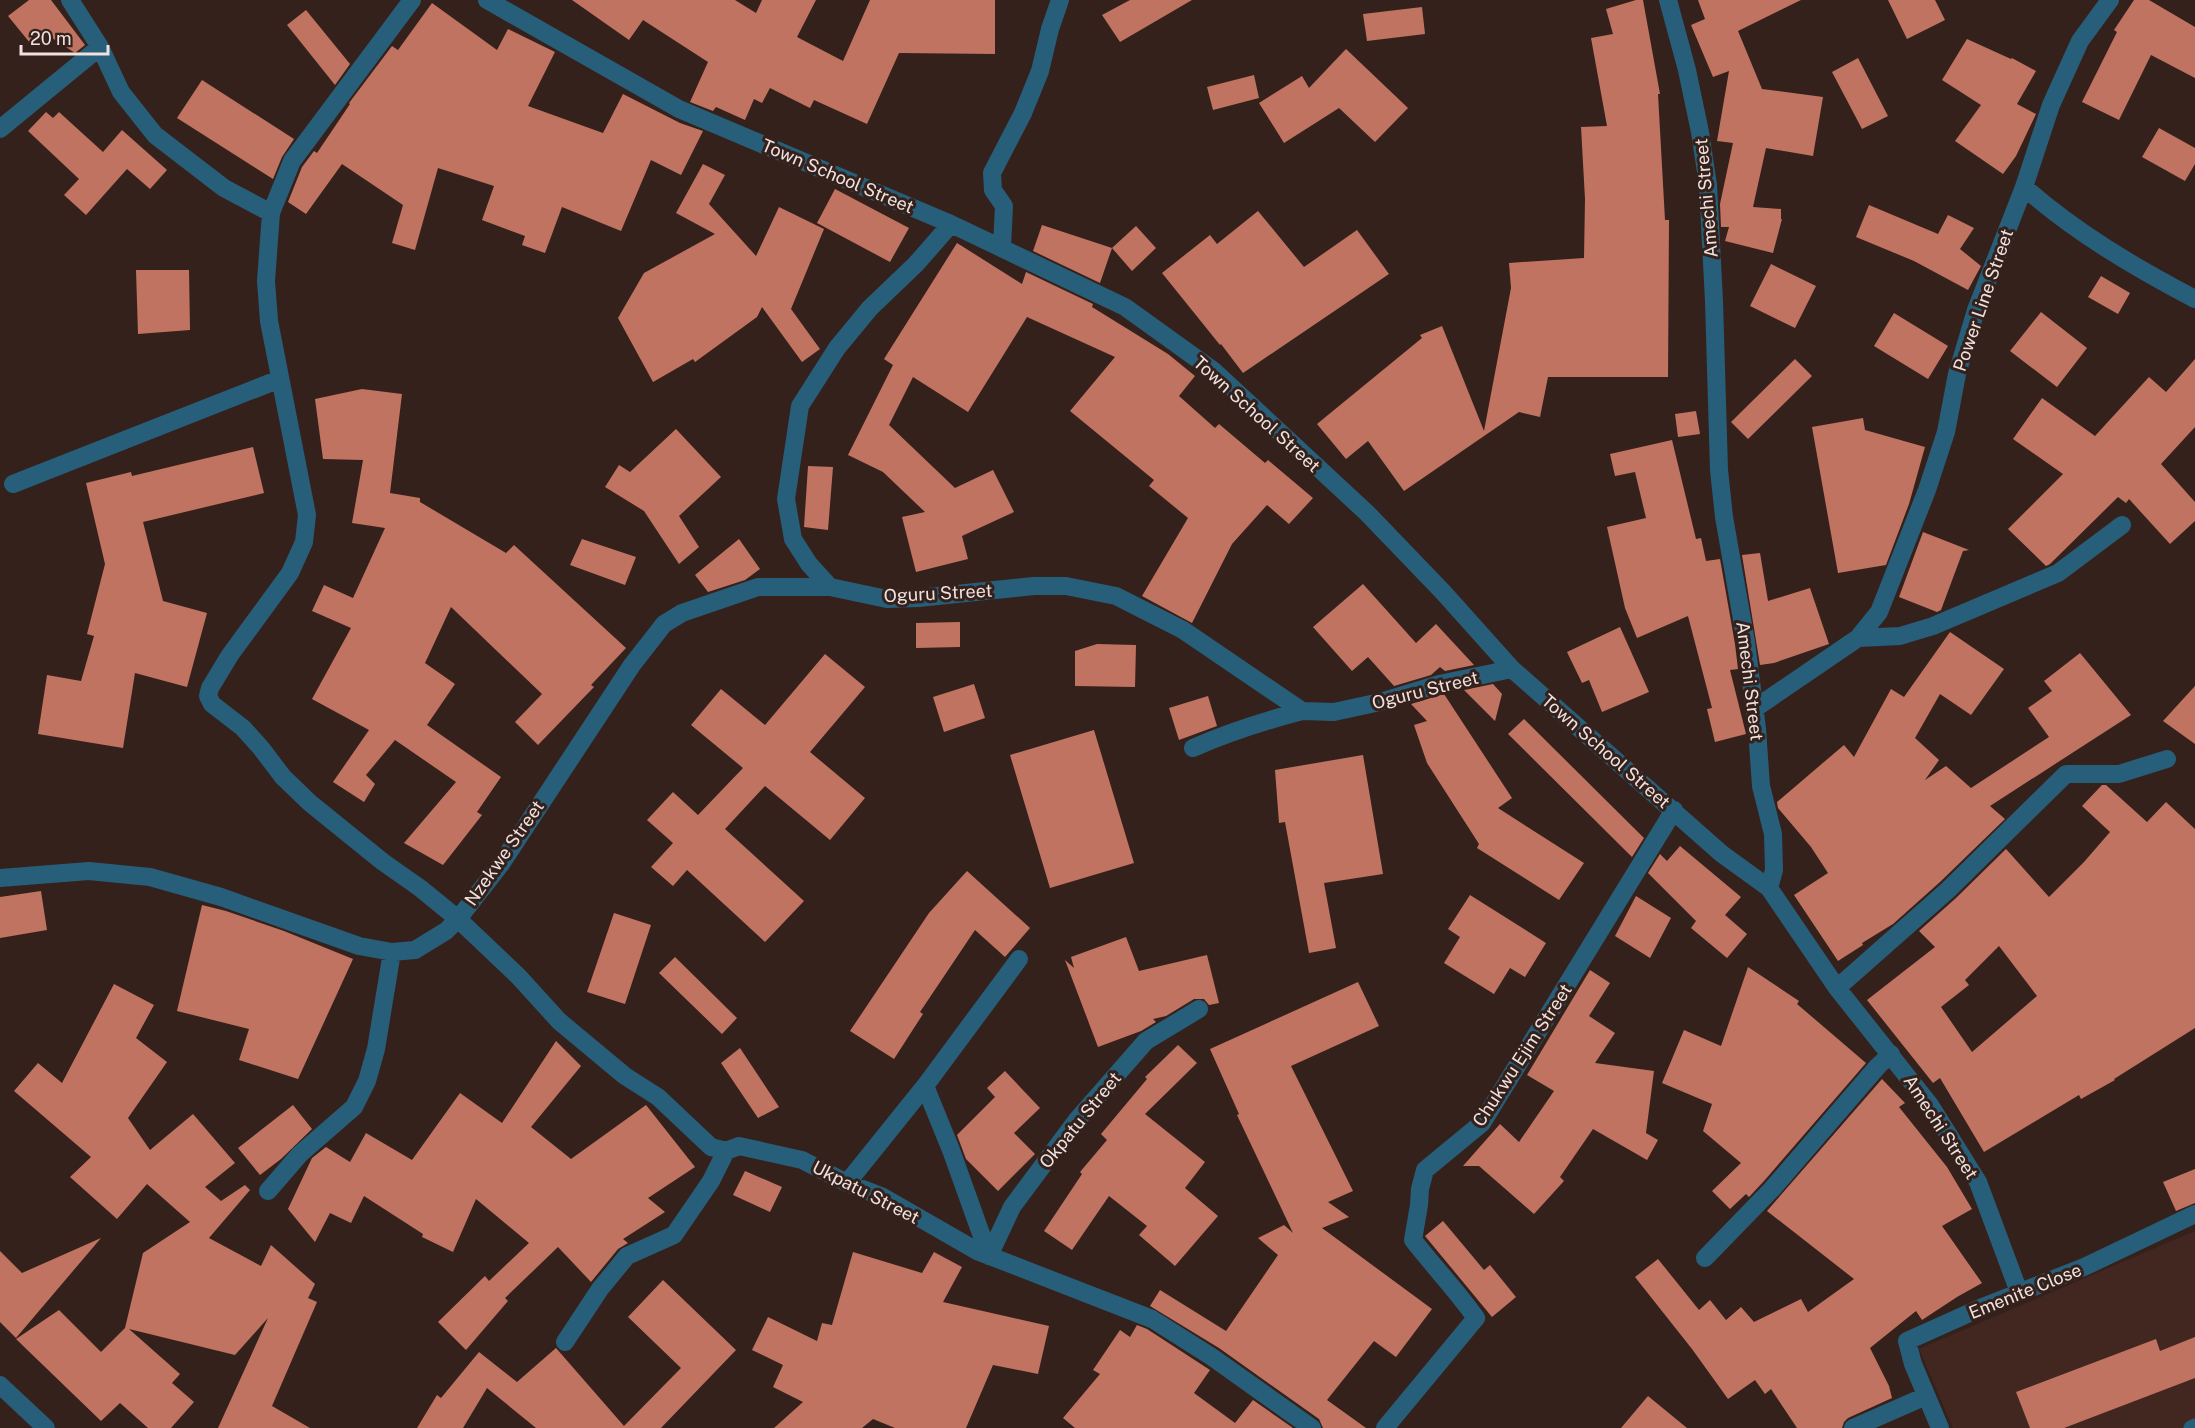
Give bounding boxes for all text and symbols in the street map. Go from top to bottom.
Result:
scale bar [21,18,108,56]
text: 20 m [30,28,72,49]
street label: Town School Street [759,134,917,218]
street label: Amechi Street [1690,137,1722,259]
street label: Power Line Street [1949,226,2017,374]
street label: Town School Street [1189,352,1325,476]
street label: Oguru Street [883,580,993,606]
street label: Amechi Street [1732,620,1768,742]
street label: Oguru Street [1370,667,1480,713]
street label: Town School Street [1538,690,1674,812]
street label: Nzekwe Street [460,796,548,910]
street label: Chukwu Ejim Street [1468,980,1576,1130]
street label: Okpatu Street [1035,1068,1125,1172]
street label: Amechi Street [1900,1071,1982,1183]
street label: Ukpatu Street [809,1156,923,1228]
street label: Emenite Close [1966,1259,2084,1323]

